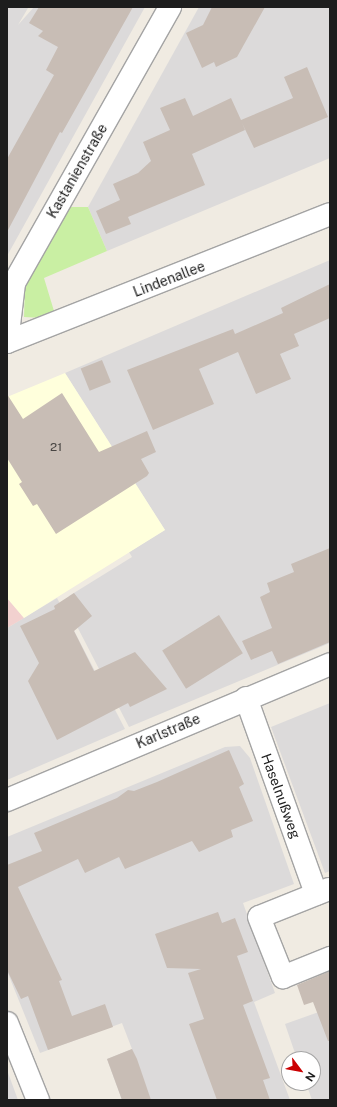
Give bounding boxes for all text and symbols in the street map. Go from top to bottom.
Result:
street label: Kastanienstraße [43,121,111,221]
street label: Lindenallee [131,258,207,300]
house number: 21 [50,441,62,455]
street label: Karlstraße [133,710,203,752]
street label: Haselnußweg [258,751,304,841]
north arrow [281,1051,321,1091]
text: N [303,1070,318,1084]

